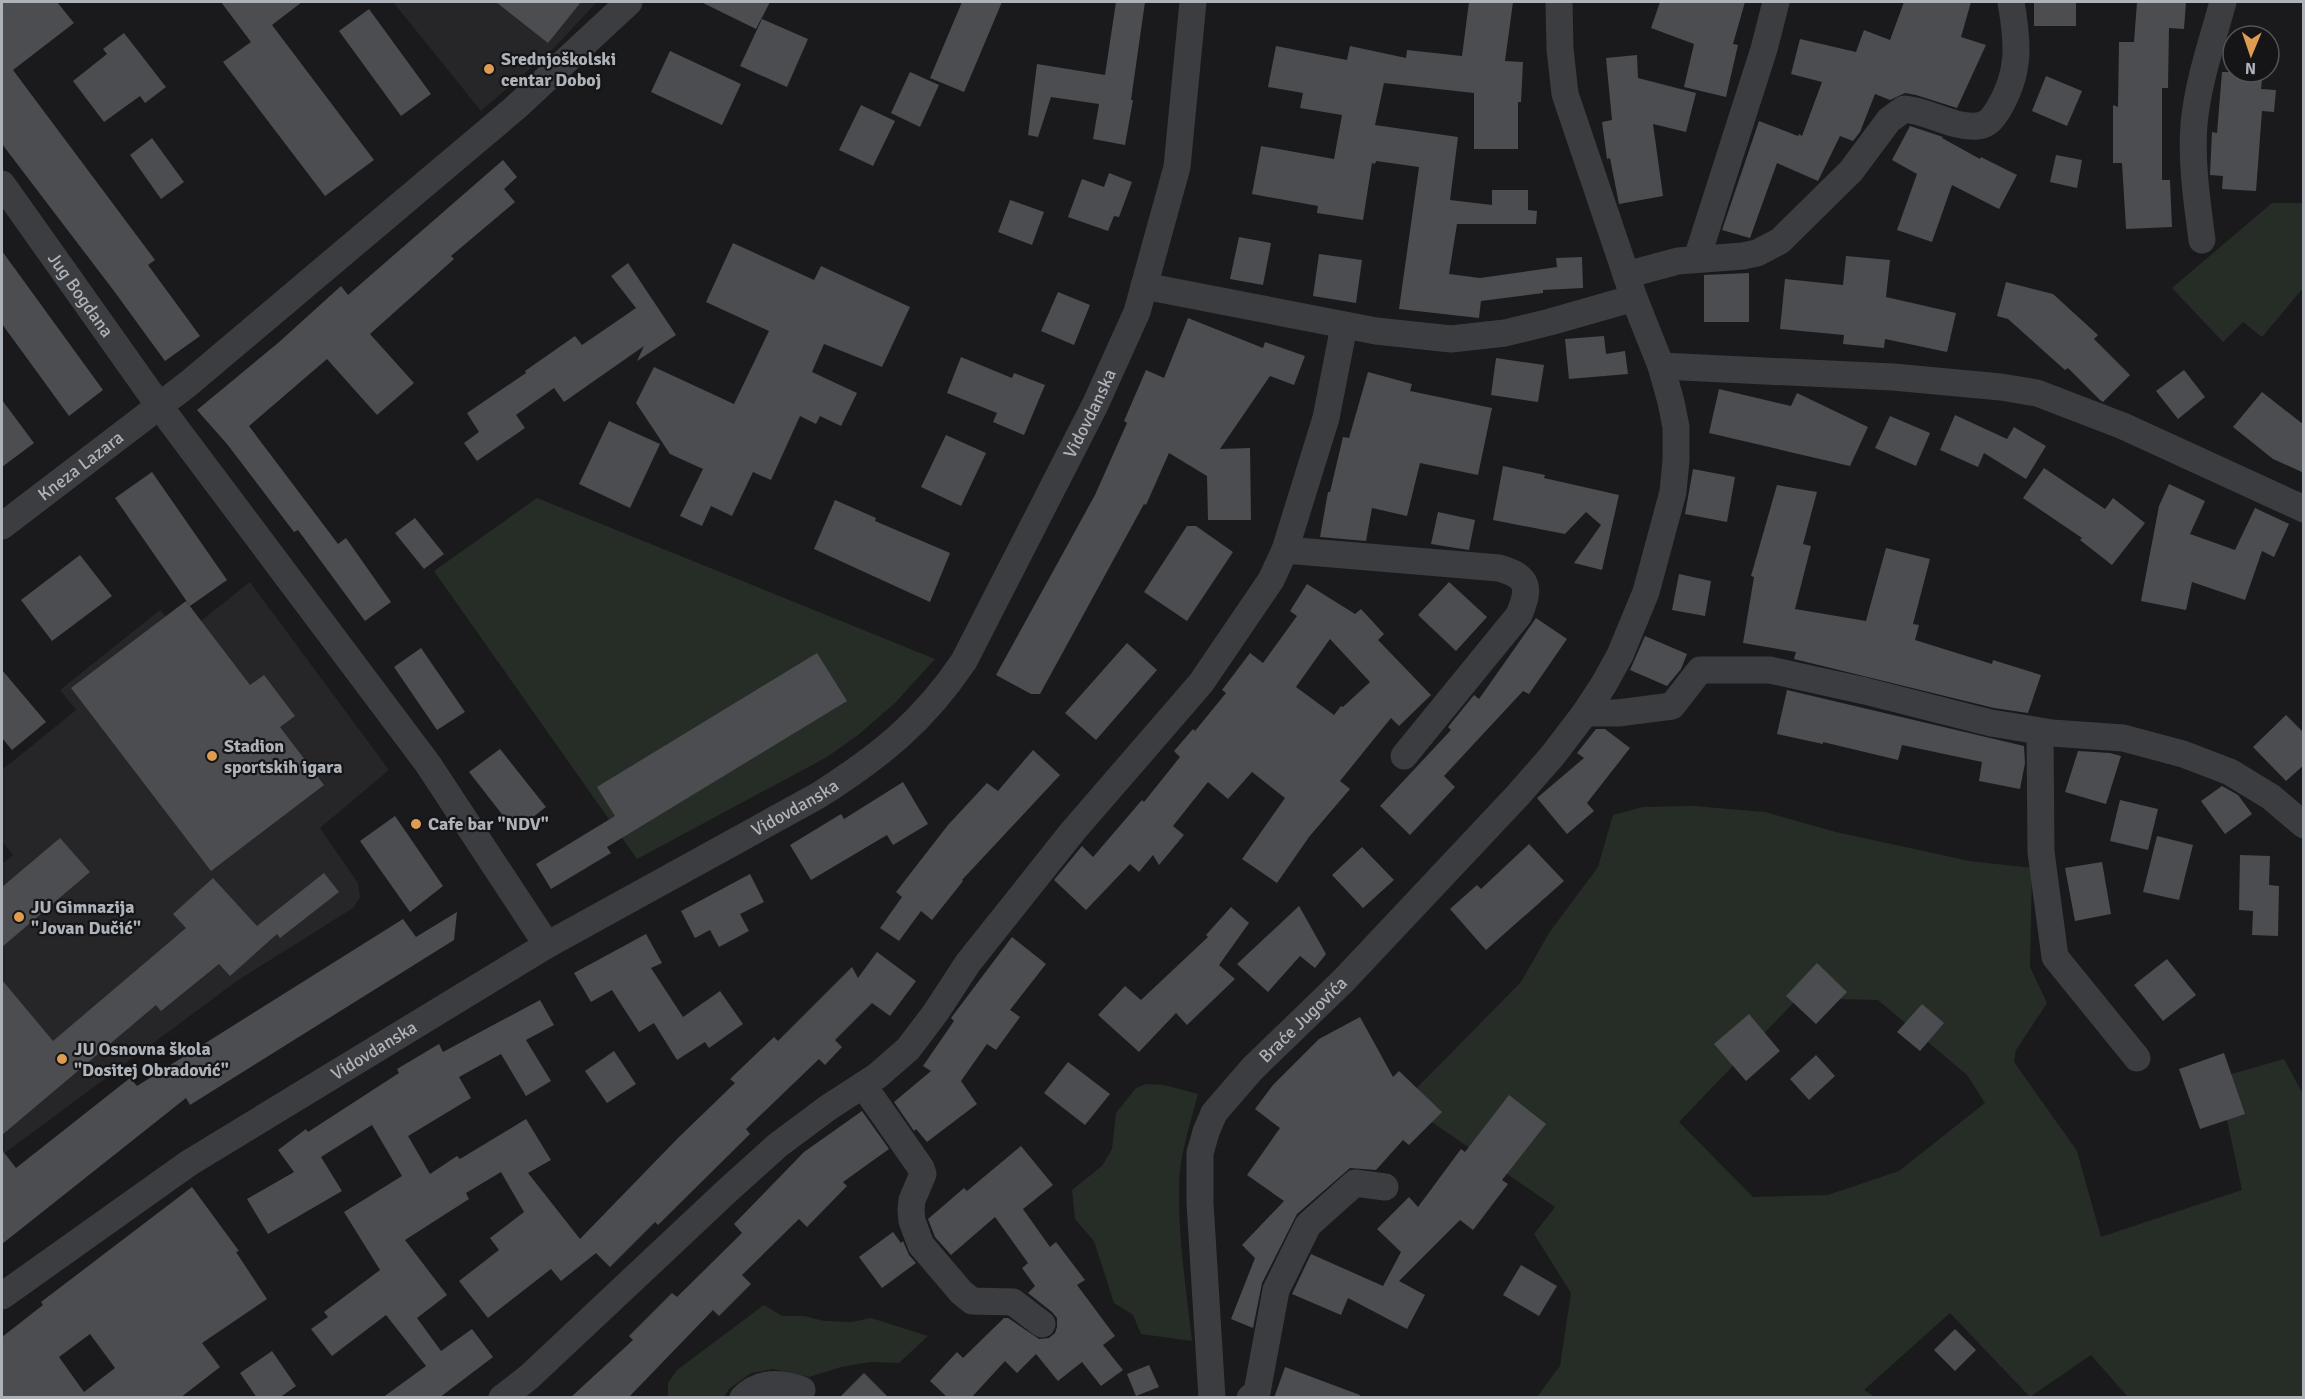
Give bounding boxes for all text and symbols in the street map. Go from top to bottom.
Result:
north arrow [2221,24,2281,84]
place label: Srednjoškolski centar Doboj [501,48,616,91]
text: N [2245,58,2256,78]
marker: Srednjoškolski centar Doboj [482,62,496,76]
street label: Jug Bogdana [43,248,118,342]
street label: Vidovdanska [1059,365,1121,462]
street label: Kneza Lazara [34,426,128,506]
place label: Stadion sportskih igara [224,735,342,778]
marker: Stadion sportskih igara [205,749,219,763]
street label: Vidovdanska [748,774,843,841]
place label: Cafe bar "NDV" [428,813,549,835]
marker: Cafe bar "NDV" [409,817,423,831]
place label: JU Gimnazija "Jovan Dučić" [31,896,141,939]
marker: JU Gimnazija "Jovan Dučić" [12,910,26,924]
street label: Braće Jugovića [1254,972,1352,1067]
street label: Vidovdanska [327,1016,421,1085]
place label: JU Osnovna škola "Dositej Obradović" [74,1038,229,1081]
marker: JU Osnovna škola "Dositej Obradović" [55,1052,69,1066]

